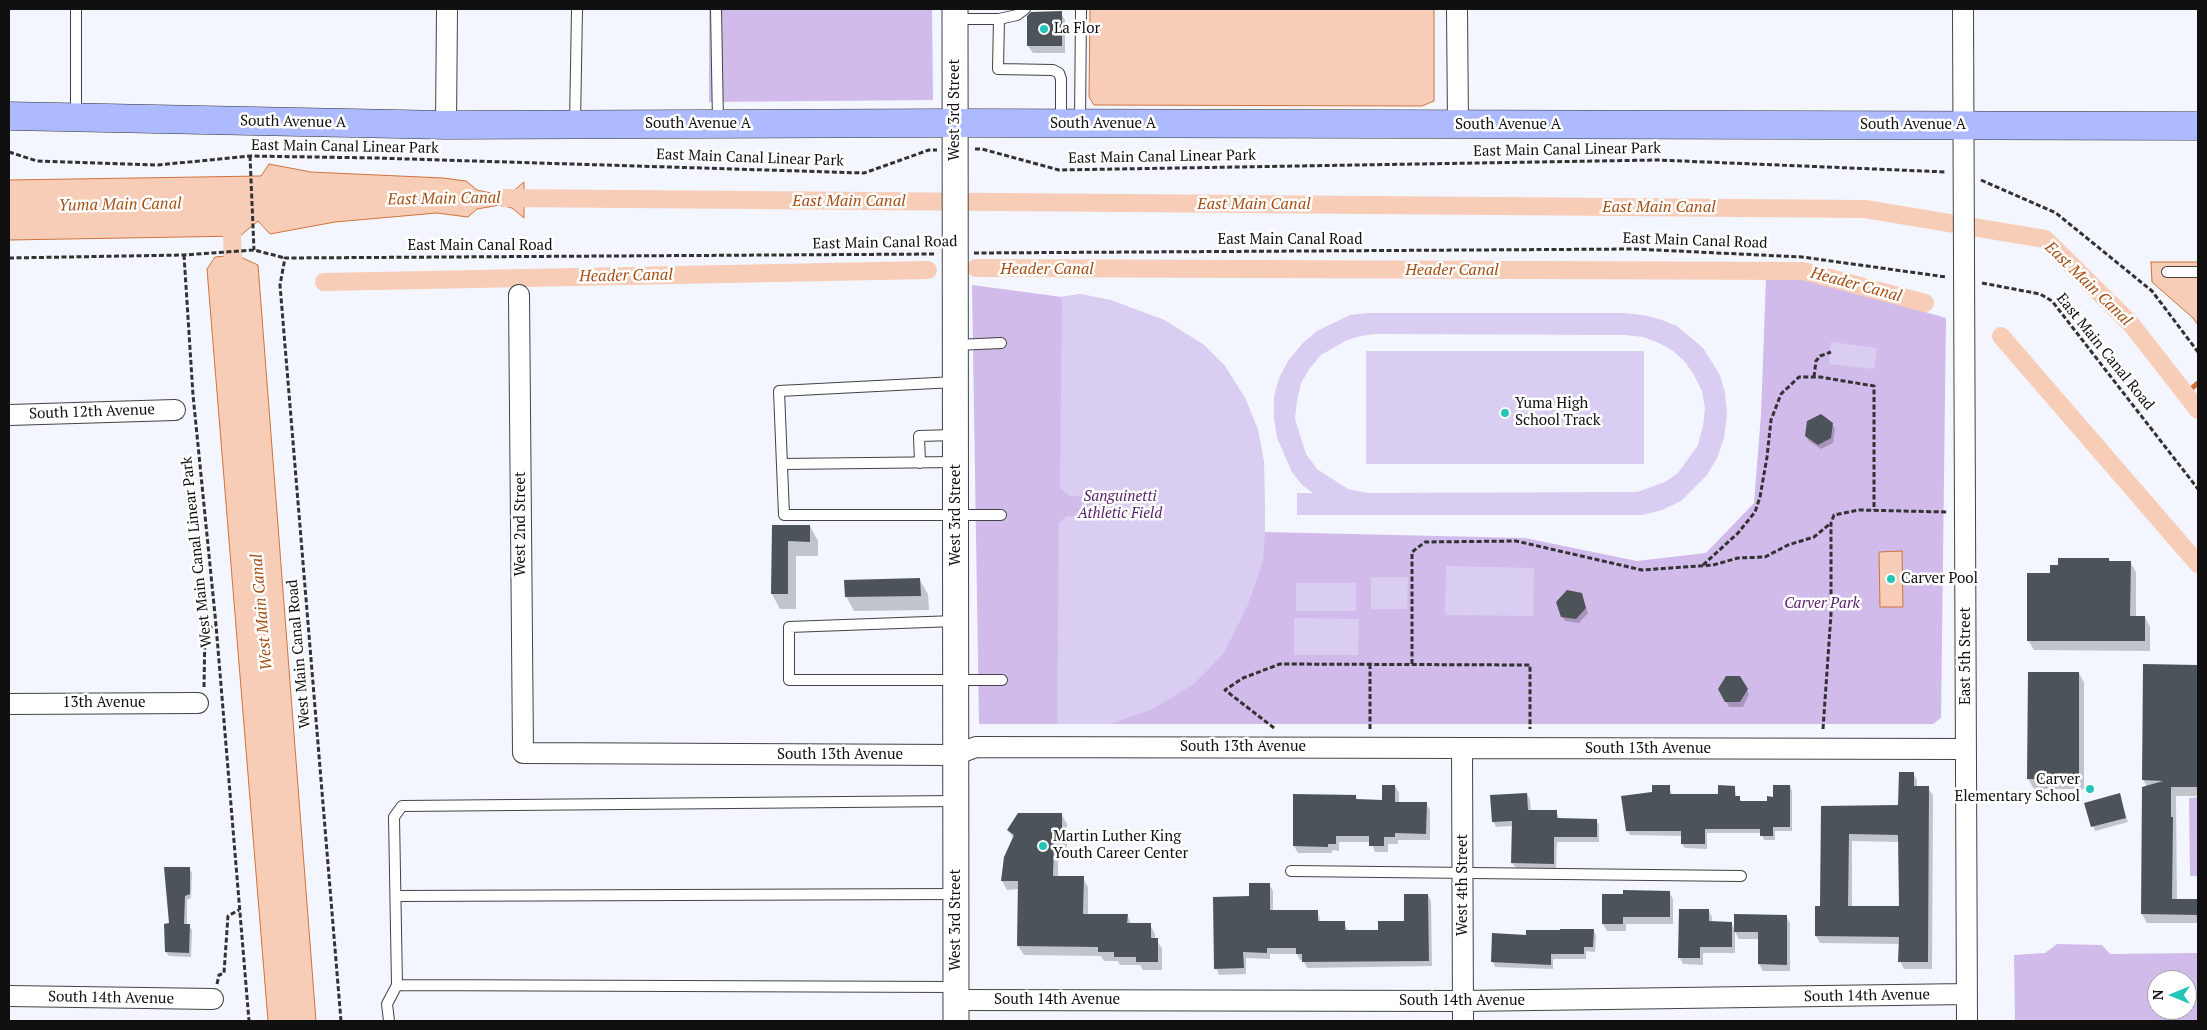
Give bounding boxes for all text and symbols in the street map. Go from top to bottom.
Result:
place label: La Flor [1054,20,1100,38]
marker: La Flor [1038,23,1050,35]
street label: West 3rd Street [946,59,964,161]
street label: South Avenue A [240,112,346,132]
street label: South Avenue A [645,115,751,133]
street label: South Avenue A [1050,115,1156,133]
street label: South Avenue A [1455,116,1561,134]
street label: South Avenue A [1860,116,1966,134]
street label: East Main Canal Linear Park [251,136,439,158]
street label: East Main Canal Linear Park [1473,139,1661,161]
street label: East Main Canal Linear Park [656,146,844,170]
street label: East Main Canal Linear Park [1068,146,1256,168]
water label: East Main Canal [387,188,501,210]
water label: East Main Canal [792,191,906,211]
water label: Yuma Main Canal [58,194,182,216]
water label: East Main Canal [1197,194,1311,214]
water label: East Main Canal [1602,197,1716,217]
street label: East Main Canal Road [1622,229,1768,253]
street label: East Main Canal Road [1217,231,1363,249]
street label: East Main Canal Road [812,233,958,253]
street label: East Main Canal Road [407,237,553,255]
water label: East Main Canal [2041,238,2135,330]
water label: Header Canal [1000,259,1094,279]
water label: Header Canal [1405,260,1499,280]
water label: Header Canal [1808,264,1904,306]
water label: Header Canal [579,266,673,286]
street label: East Main Canal Road [2052,290,2158,414]
place label: Yuma High School Track [1515,395,1600,430]
street label: South 12th Avenue [29,401,155,423]
marker: Yuma High School Track [1499,407,1511,419]
street label: West Main Canal Linear Park [178,456,216,648]
street label: West 3rd Street [947,464,965,566]
street label: West 2nd Street [512,471,530,577]
park label: Sanguinetti Athletic Field [1078,488,1162,523]
water label: West Main Canal [247,553,277,671]
place label: Carver Pool [1901,570,1978,588]
marker: Carver Pool [1885,573,1897,585]
street label: West Main Canal Road [284,579,314,729]
park label: Carver Park [1784,595,1860,613]
street label: East 5th Street [1957,607,1975,705]
street label: 13th Avenue [62,694,146,712]
street label: South 13th Avenue [1180,738,1306,756]
street label: South 13th Avenue [1585,740,1711,758]
street label: South 13th Avenue [777,746,903,764]
place label: Carver Elementary School [1954,771,2080,806]
marker: Carver Elementary School [2084,783,2096,795]
place label: Martin Luther King Youth Career Center [1053,828,1188,863]
street label: West 4th Street [1454,834,1472,936]
marker: Martin Luther King Youth Career Center [1037,840,1049,852]
street label: West 3rd Street [947,869,965,971]
north arrow [2147,970,2197,1020]
street label: South 14th Avenue [1804,986,1930,1006]
street label: South 14th Avenue [48,988,174,1008]
text: N [2148,990,2167,1000]
street label: South 14th Avenue [994,991,1120,1009]
street label: South 14th Avenue [1399,992,1525,1010]

